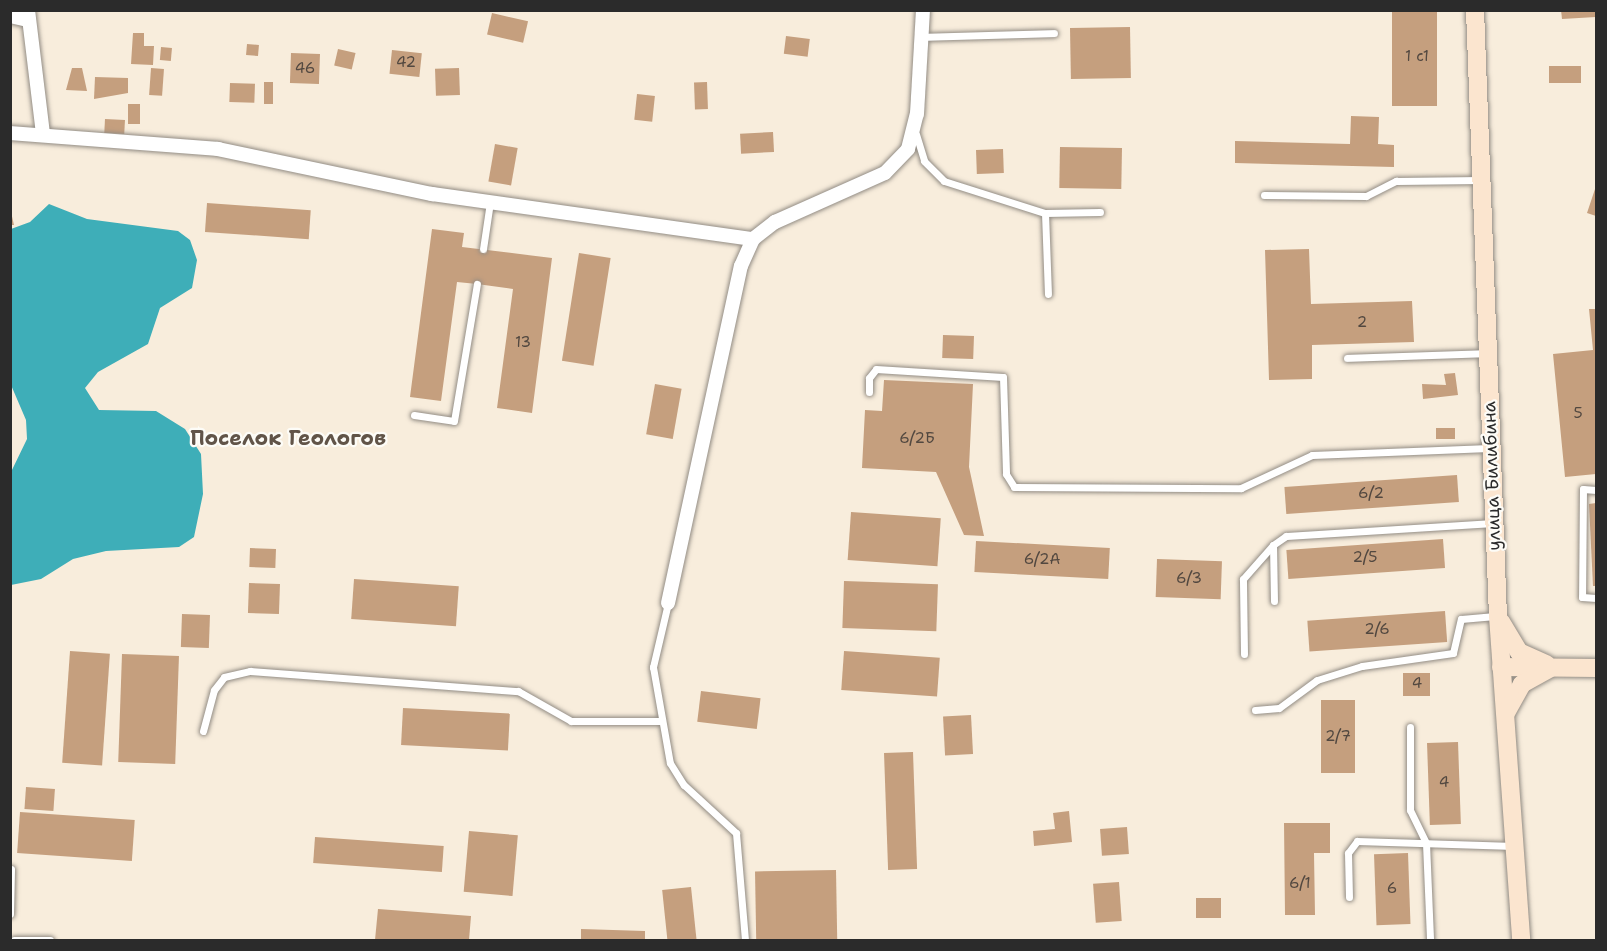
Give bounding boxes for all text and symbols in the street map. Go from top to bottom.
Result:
house number: 1 с1 [1405,48,1429,66]
house number: 42 [396,54,416,72]
house number: 46 [295,60,315,78]
house number: 2 [1357,314,1367,332]
house number: 13 [515,334,531,352]
street label: улица Билибина [1479,401,1505,551]
house number: 5 [1573,405,1583,423]
district label: Поселок Геологов [190,425,386,451]
house number: 6/2Б [899,430,935,448]
house number: 6/2 [1358,485,1384,503]
house number: 2/5 [1353,549,1377,567]
house number: 6/2А [1024,551,1060,569]
house number: 6/3 [1176,570,1202,588]
house number: 2/6 [1364,621,1390,639]
house number: 4 [1412,675,1422,693]
house number: 2/7 [1325,728,1351,746]
house number: 4 [1439,774,1449,792]
house number: 6/1 [1289,875,1311,893]
house number: 6 [1387,880,1397,898]

